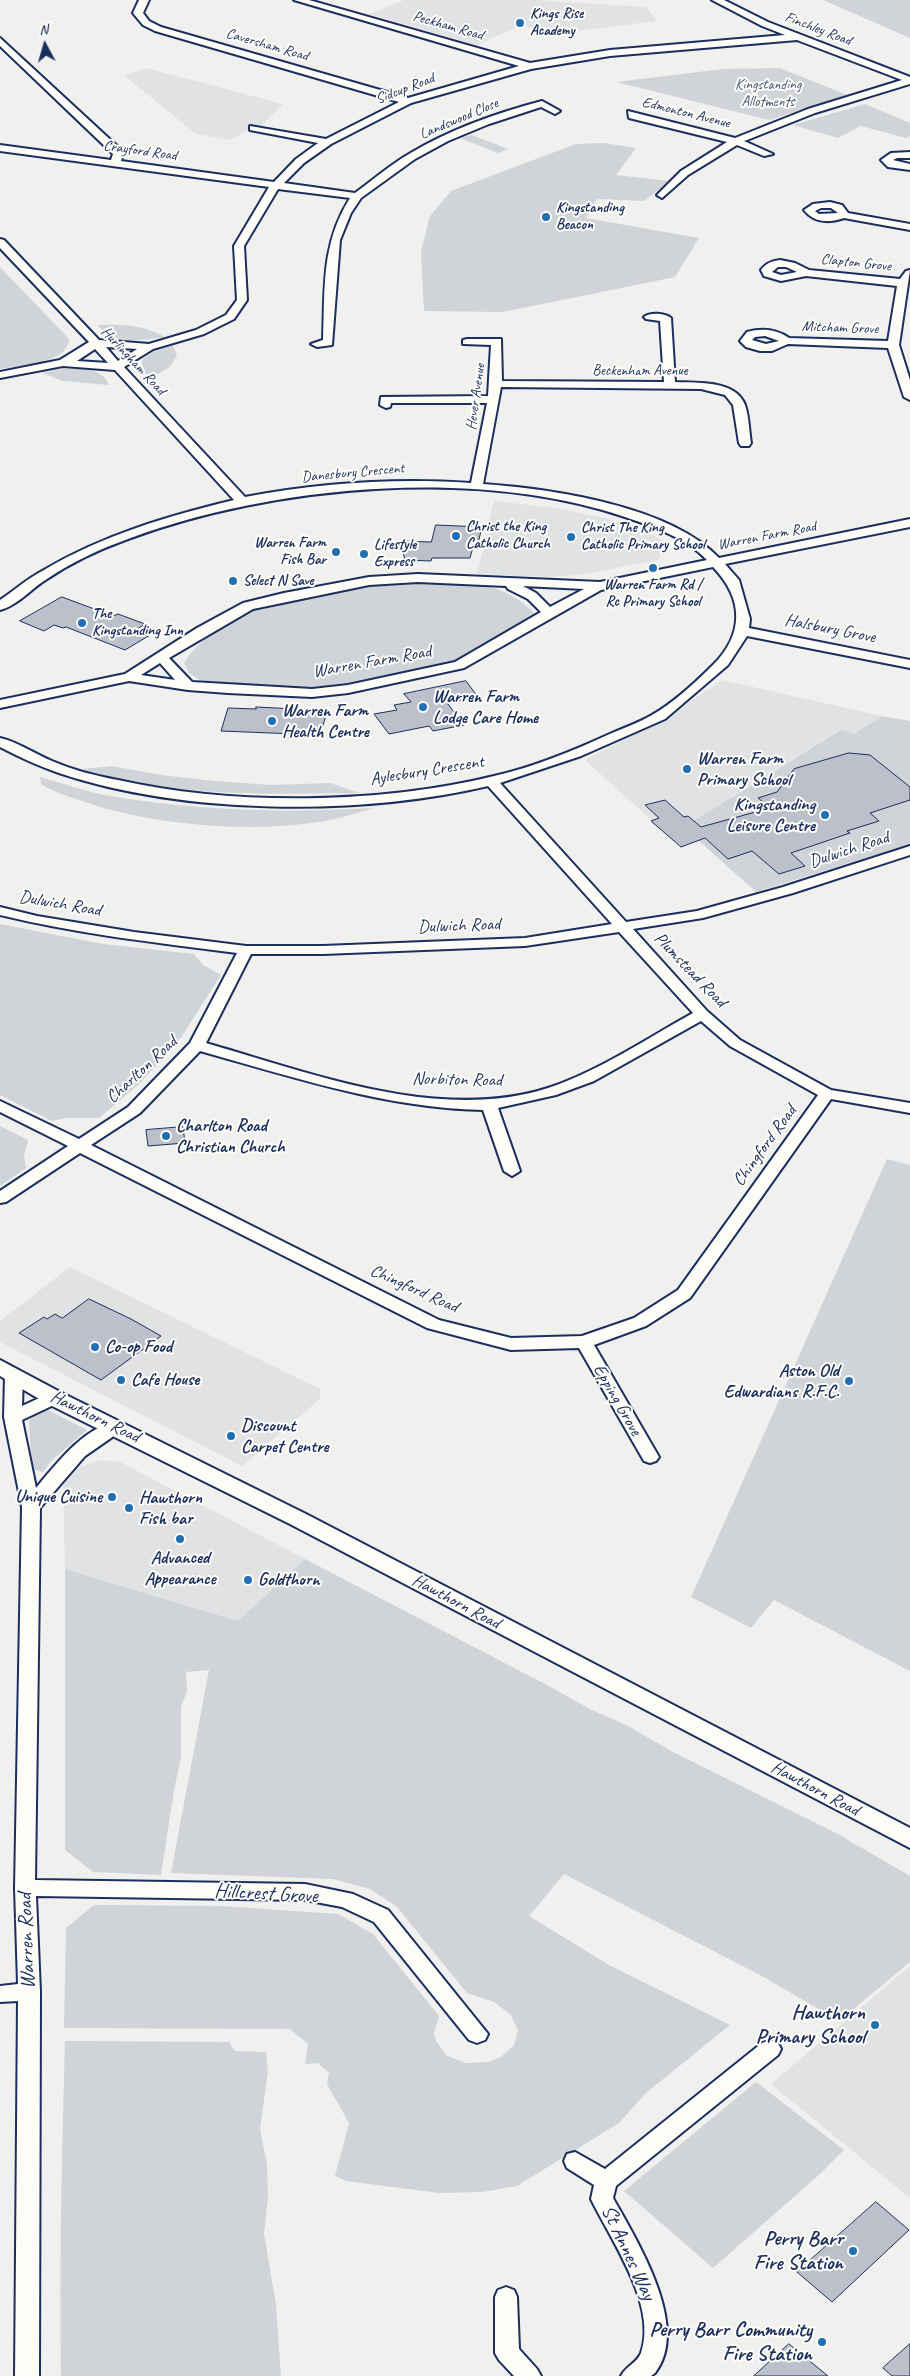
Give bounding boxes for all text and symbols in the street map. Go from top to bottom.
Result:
place label: Kings Rise Academy [530,5,583,40]
street label: Peckham Road [411,7,485,45]
street label: Finchley Road [782,8,854,50]
marker: Kings Rise Academy [514,17,526,29]
north arrow [20,20,70,70]
text: N [38,21,49,38]
street label: Caversham Road [224,25,310,65]
street label: Sidcup Road [373,70,437,108]
park label: Kingstanding Allotments [735,76,801,111]
street label: Edmonton Avenue [640,93,732,133]
street label: Landswood Close [417,94,501,144]
street label: Crayford Road [102,137,178,165]
place label: Kingstanding Beacon [556,199,624,234]
marker: Kingstanding Beacon [540,211,552,223]
street label: Clapton Grove [820,250,892,276]
street label: Mitcham Grove [801,318,879,338]
street label: Hurlingham Road [97,323,169,399]
street label: Beckenham Avenue [592,362,688,380]
street label: Hever Avenue [462,363,490,431]
street label: Danesbury Crescent [301,460,405,486]
place label: Christ the King Catholic Church [466,518,550,553]
street label: Warren Farm Road [716,518,818,554]
place label: Christ The King Catholic Primary School [581,519,705,554]
marker: Christ the King Catholic Church [450,530,462,542]
marker: Christ The King Catholic Primary School [565,531,577,543]
place label: Warren Farm Fish Bar [254,534,326,569]
place label: Lifestyle Express [374,536,416,571]
marker: Warren Farm Fish Bar [330,546,342,558]
marker: Lifestyle Express [358,548,370,560]
marker: Warren Farm Rd / Rc Primary School [647,562,659,574]
place label: Select N Save [243,572,314,590]
marker: Select N Save [227,575,239,587]
place label: Warren Farm Rd / Rc Primary School [604,576,702,611]
place label: The Kingstanding Inn [92,605,183,640]
street label: Halsbury Grove [783,610,877,648]
marker: The Kingstanding Inn [76,617,88,629]
street label: Warren Farm Road [311,641,433,683]
place label: Warren Farm Lodge Care Home [433,686,538,729]
place label: Warren Farm Health Centre [282,700,369,742]
marker: Warren Farm Lodge Care Home [417,701,429,713]
marker: Warren Farm Health Centre [266,715,278,727]
place label: Warren Farm Primary School [697,748,791,791]
street label: Aylesbury Crescent [368,751,486,791]
marker: Warren Farm Primary School [681,763,693,775]
place label: Kingstanding Leisure Centre [727,794,815,836]
marker: Kingstanding Leisure Centre [819,809,831,821]
street label: Dulwich Road [806,827,892,873]
street label: Dulwich Road [17,886,103,922]
street label: Dulwich Road [417,914,501,938]
street label: Plumstead Road [649,928,731,1012]
street label: Charlton Road [102,1032,182,1108]
street label: Norbiton Road [412,1068,502,1092]
street label: Chingford Road [729,1101,801,1191]
place label: Charlton Road Christian Church [176,1115,285,1158]
marker: Charlton Road Christian Church [160,1130,172,1142]
street label: Chingford Road [367,1260,461,1318]
place label: Co-op Food [105,1336,172,1358]
marker: Co-op Food [89,1341,101,1353]
place label: Aston Old Edwardians R.F.C. [724,1360,839,1402]
street label: Epping Grove [588,1361,646,1439]
place label: Cafe House [131,1369,199,1391]
marker: Cafe House [115,1374,127,1386]
marker: Aston Old Edwardians R.F.C. [843,1375,855,1387]
street label: Hawthorn Road [47,1386,143,1448]
place label: Discount Carpet Centre [241,1415,329,1458]
marker: Discount Carpet Centre [225,1430,237,1442]
place label: Unique Cuisine [15,1486,102,1508]
place label: Hawthorn Fish bar [139,1487,202,1530]
marker: Unique Cuisine [106,1491,118,1503]
marker: Hawthorn Fish bar [123,1502,135,1514]
marker: Advanced Appearance [174,1533,186,1545]
place label: Advanced Appearance [145,1547,215,1590]
place label: Goldthorn [258,1569,320,1591]
street label: Hawthorn Road [408,1570,504,1634]
marker: Goldthorn [242,1574,254,1586]
street label: Hawthorn Road [767,1757,863,1821]
street label: Hillcrest Grove [214,1879,318,1909]
street label: Warren Road [13,1893,41,1989]
place label: Hawthorn Primary School [756,2000,865,2050]
marker: Hawthorn Primary School [869,2019,881,2031]
street label: St Annes Way [595,2201,661,2305]
place label: Perry Barr Fire Station [754,2226,843,2276]
marker: Perry Barr Fire Station [847,2245,859,2257]
place label: Perry Barr Community Fire Station [650,2317,812,2367]
marker: Perry Barr Community Fire Station [816,2336,828,2348]

